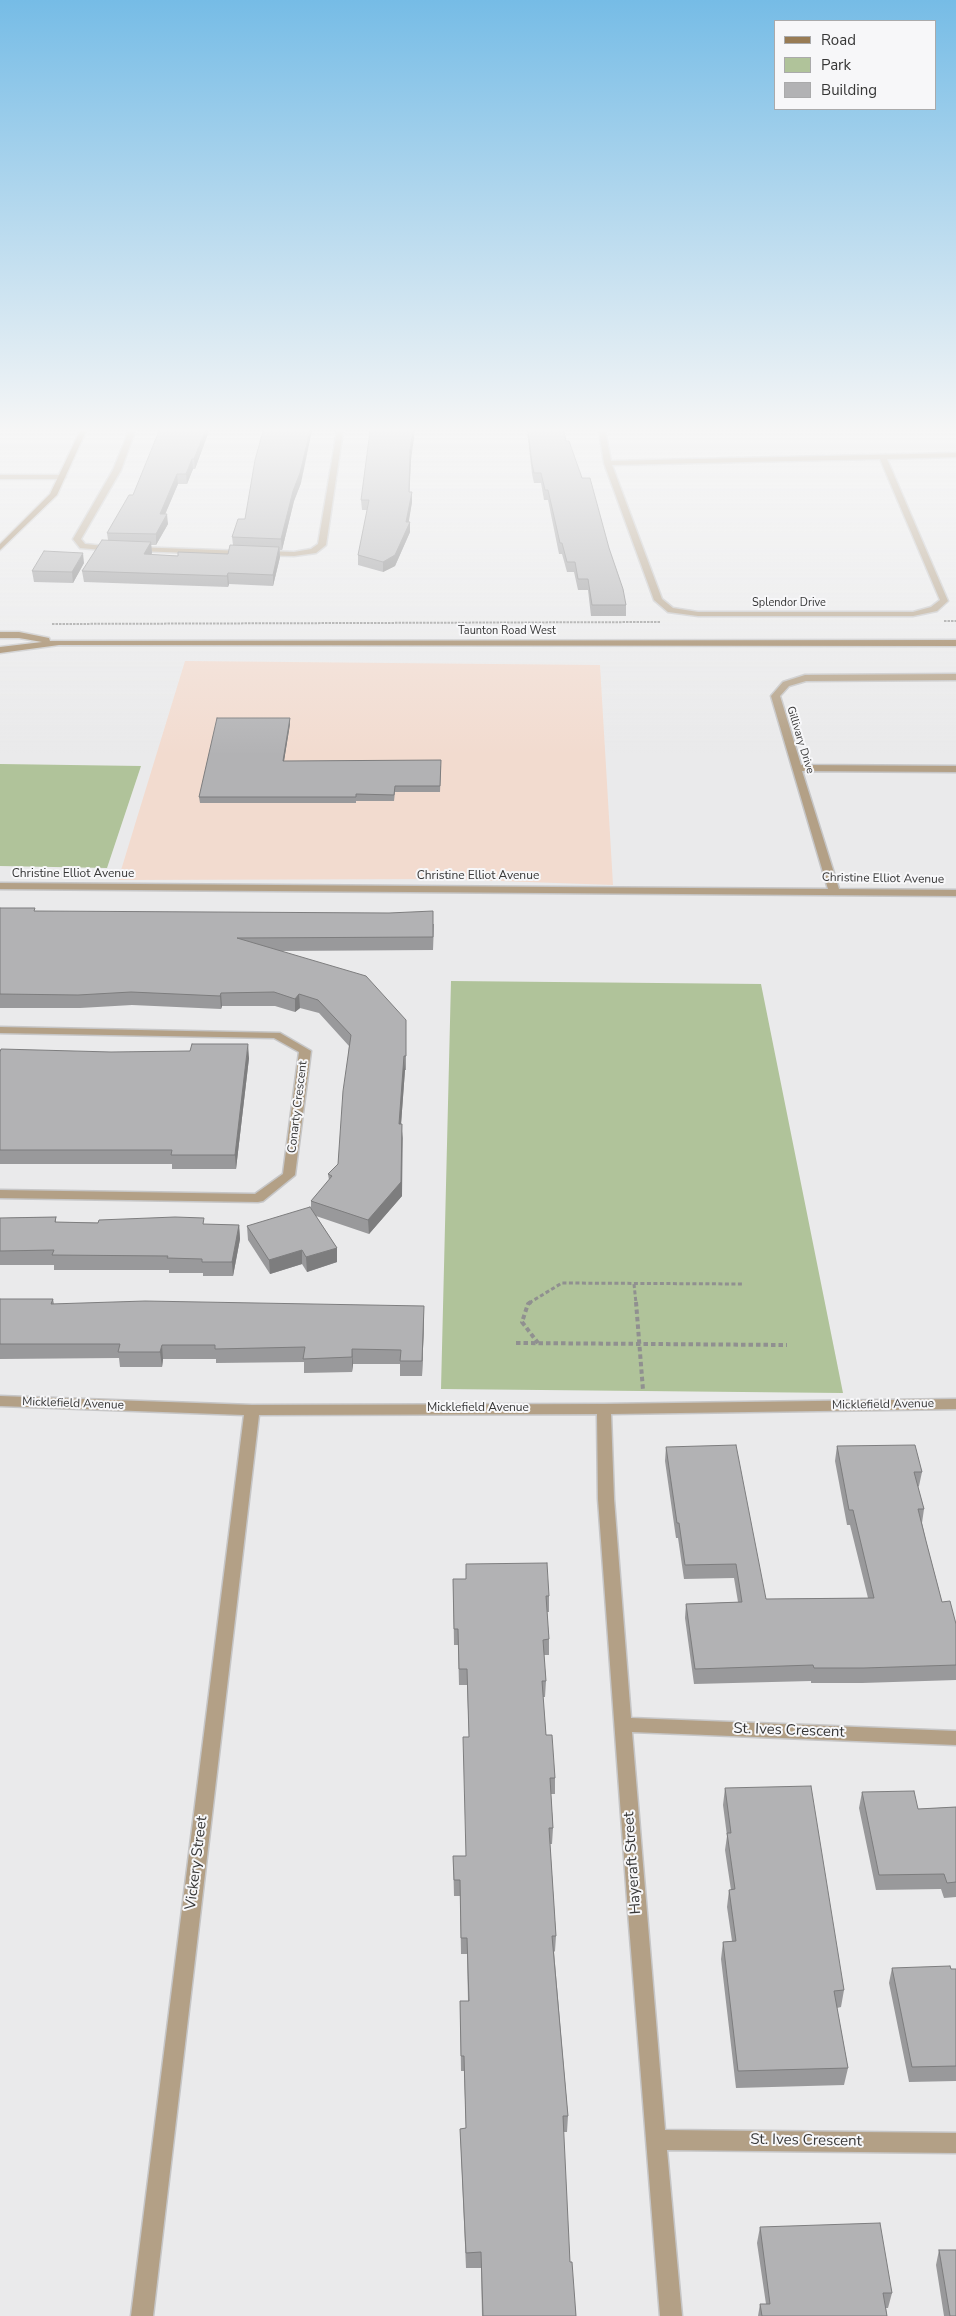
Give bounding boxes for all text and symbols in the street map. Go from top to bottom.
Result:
legend [774,20,936,110]
text: Road [821,30,856,50]
text: Park [821,55,851,75]
text: Building [821,80,877,100]
street label: Splendor Drive [752,596,826,610]
street label: Taunton Road West [458,624,556,638]
street label: Gillivary Drive [783,705,817,775]
street label: Christine Elliot Avenue [12,867,134,881]
street label: Christine Elliot Avenue [417,869,539,883]
street label: Christine Elliot Avenue [822,871,944,887]
street label: Conarty Crescent [285,1060,311,1154]
street label: Micklefield Avenue [22,1395,124,1413]
street label: Micklefield Avenue [832,1397,934,1413]
street label: Micklefield Avenue [427,1401,529,1415]
street label: St. Ives Crescent [733,1720,845,1742]
street label: Hayeraft Street [620,1811,646,1915]
street label: Vickery Street [182,1815,212,1911]
street label: St. Ives Crescent [750,2131,862,2151]

